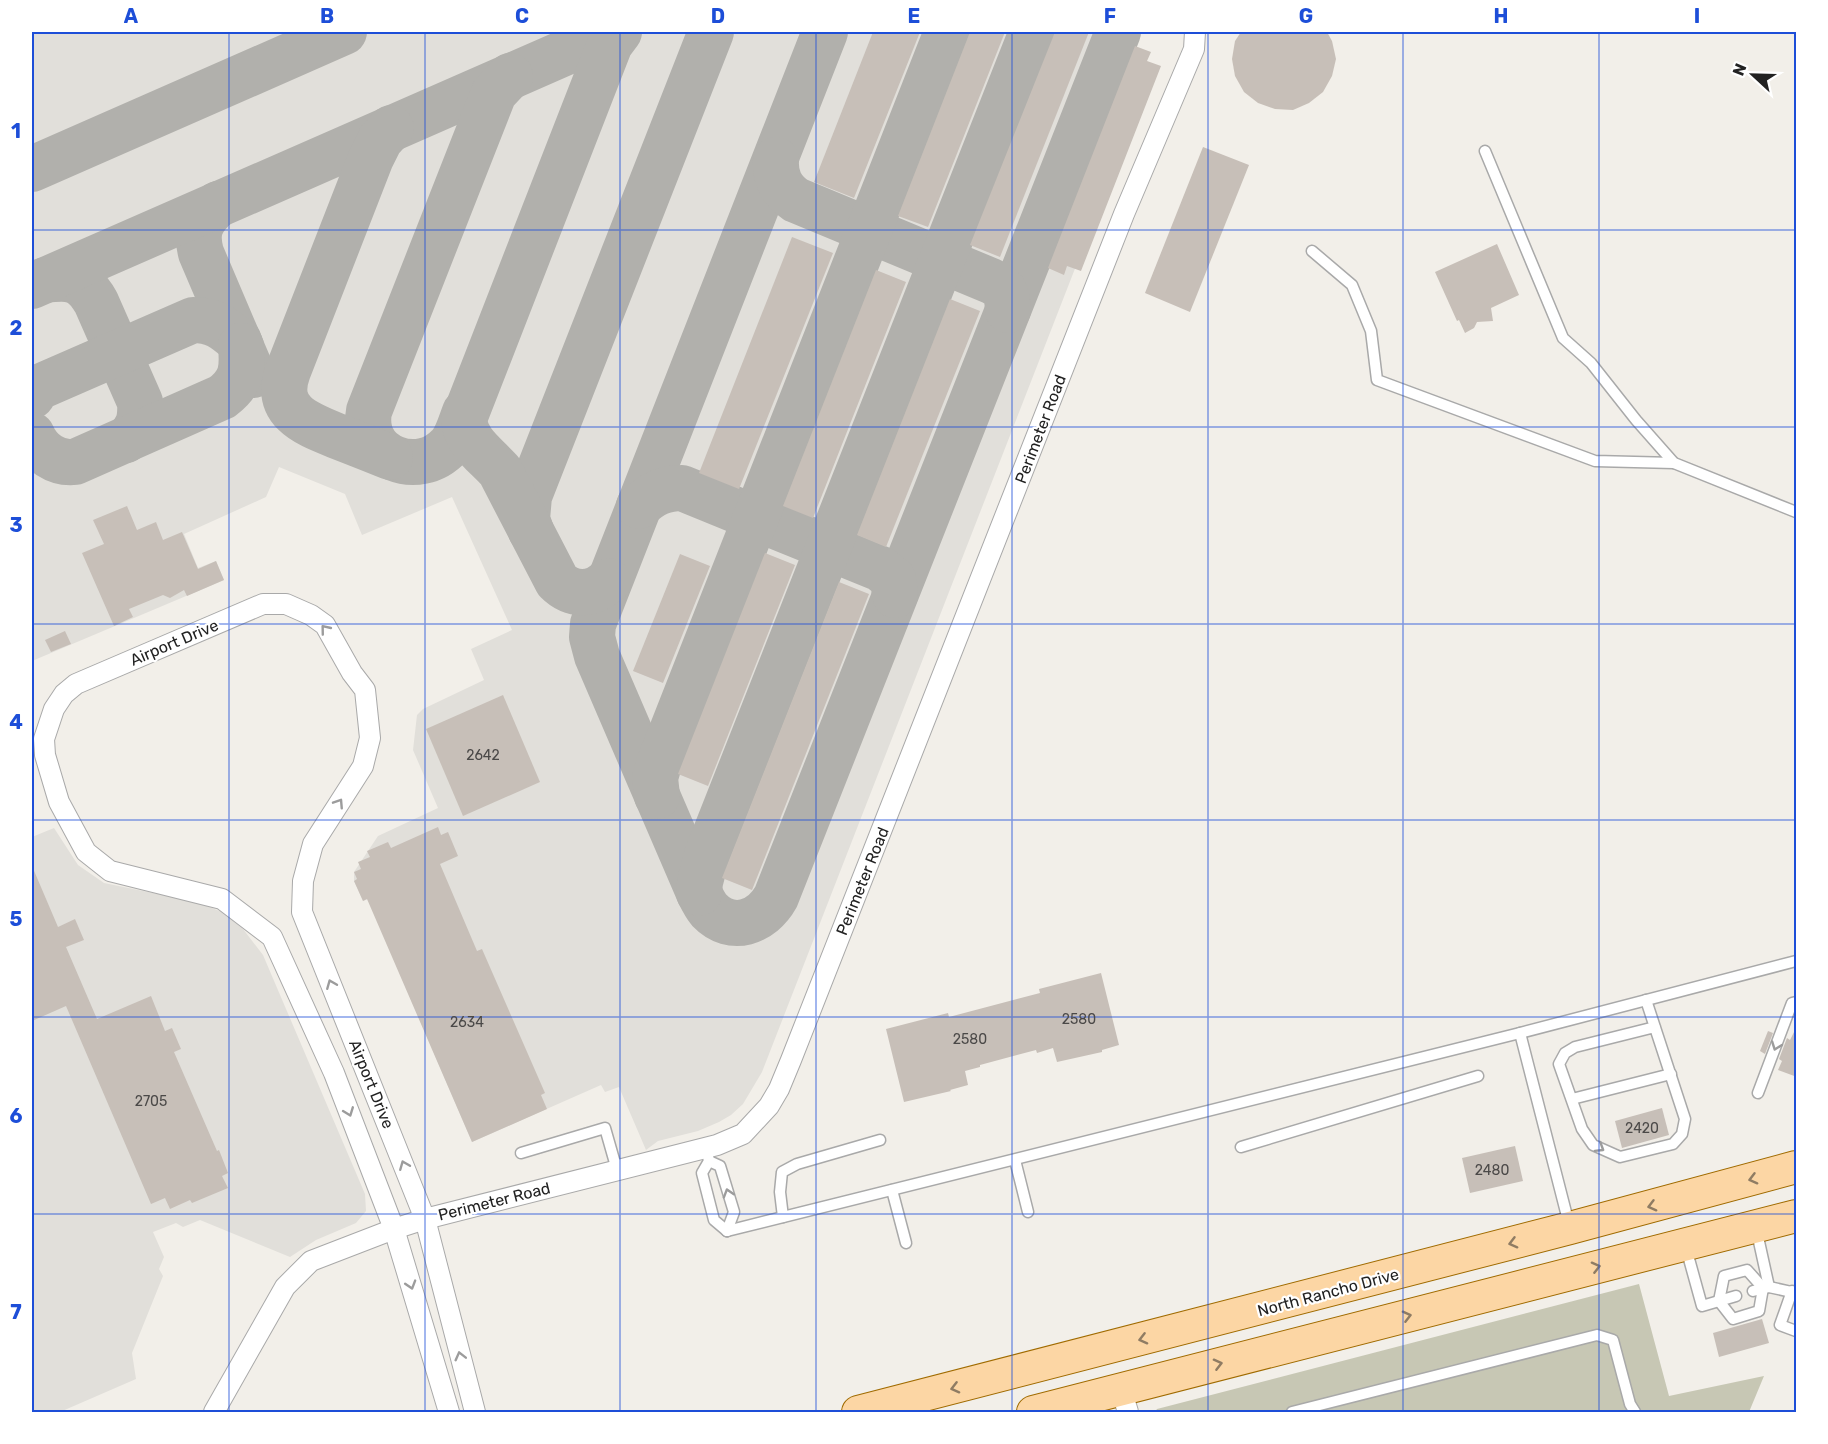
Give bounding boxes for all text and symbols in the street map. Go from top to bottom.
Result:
text: A [124,4,139,28]
text: B [320,4,334,28]
text: C [515,4,529,28]
text: D [711,4,725,28]
text: E [908,4,920,28]
text: F [1104,4,1116,28]
text: G [1299,4,1313,28]
text: H [1494,4,1508,28]
text: I [1694,4,1700,28]
north arrow [1723,45,1783,105]
text: N [1729,61,1751,78]
text: 1 [11,119,21,143]
text: 2 [10,316,23,340]
street label: Perimeter Road [1011,372,1070,486]
text: 3 [9,513,23,537]
street label: Airport Drive [127,615,221,670]
one-way arrow [322,625,333,636]
text: 4 [9,710,23,734]
house number: 2642 [466,747,500,764]
one-way arrow [332,799,343,810]
street label: Perimeter Road [832,824,893,938]
text: 5 [10,907,23,931]
one-way arrow [326,979,338,990]
house number: 2580 [1062,1011,1096,1028]
house number: 2634 [450,1014,484,1031]
house number: 2580 [953,1031,987,1048]
street label: Airport Drive [345,1037,398,1131]
one-way arrow [1771,1040,1783,1051]
house number: 2705 [135,1093,167,1110]
text: 6 [9,1104,23,1128]
one-way arrow [341,1106,354,1117]
house number: 2420 [1625,1120,1659,1137]
one-way arrow [1594,1141,1604,1152]
one-way arrow [398,1160,411,1170]
house number: 2480 [1475,1162,1509,1179]
one-way arrow [1748,1172,1759,1184]
street label: Perimeter Road [436,1178,552,1225]
one-way arrow [723,1188,735,1199]
one-way arrow [1647,1199,1658,1211]
one-way arrow [1508,1236,1518,1249]
one-way arrow [1591,1262,1601,1275]
street label: North Rancho Drive [1255,1264,1401,1320]
one-way arrow [404,1279,416,1290]
text: 7 [10,1300,22,1324]
one-way arrow [1402,1310,1412,1323]
one-way arrow [1139,1332,1149,1345]
one-way arrow [455,1351,468,1361]
one-way arrow [1213,1359,1223,1372]
one-way arrow [950,1380,960,1393]

